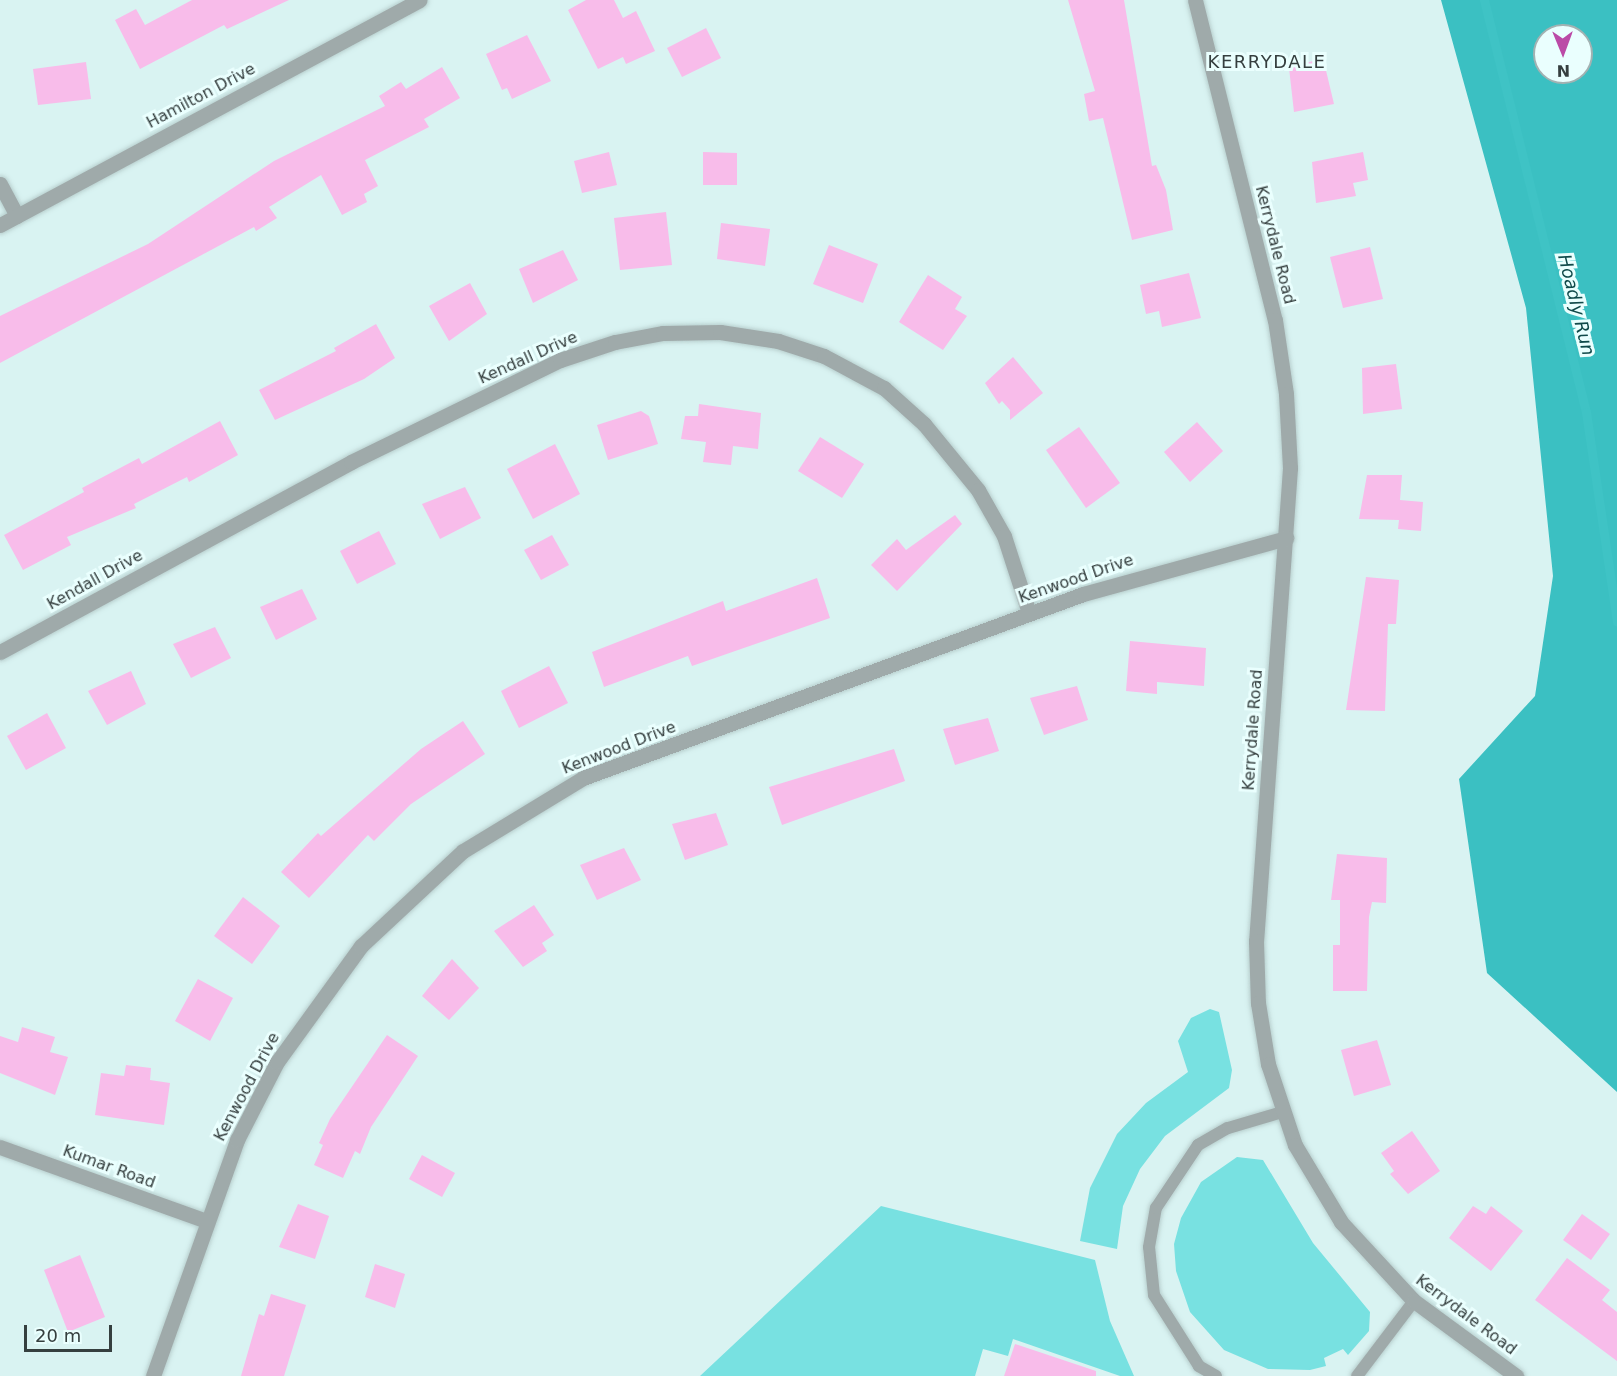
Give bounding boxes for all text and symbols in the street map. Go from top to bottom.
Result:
north arrow [1533,24,1593,84]
district label: KERRYDALE [1208,51,1326,73]
street label: Hamilton Drive [143,59,259,133]
text: N [1556,61,1570,80]
street label: Kerrydale Road [1251,184,1299,306]
water label: Hoadly Run [1553,252,1599,358]
street label: Kendall Drive [476,328,580,388]
street label: Kendall Drive [44,546,146,614]
street label: Kenwood Drive [1016,550,1136,608]
street label: Kerrydale Road [1239,669,1267,791]
street label: Kenwood Drive [559,717,679,779]
street label: Kenwood Drive [210,1029,284,1145]
street label: Kumar Road [60,1141,158,1193]
street label: Kerrydale Road [1412,1271,1520,1359]
scale bar [27,1313,116,1351]
text: 20 m [35,1325,81,1346]

